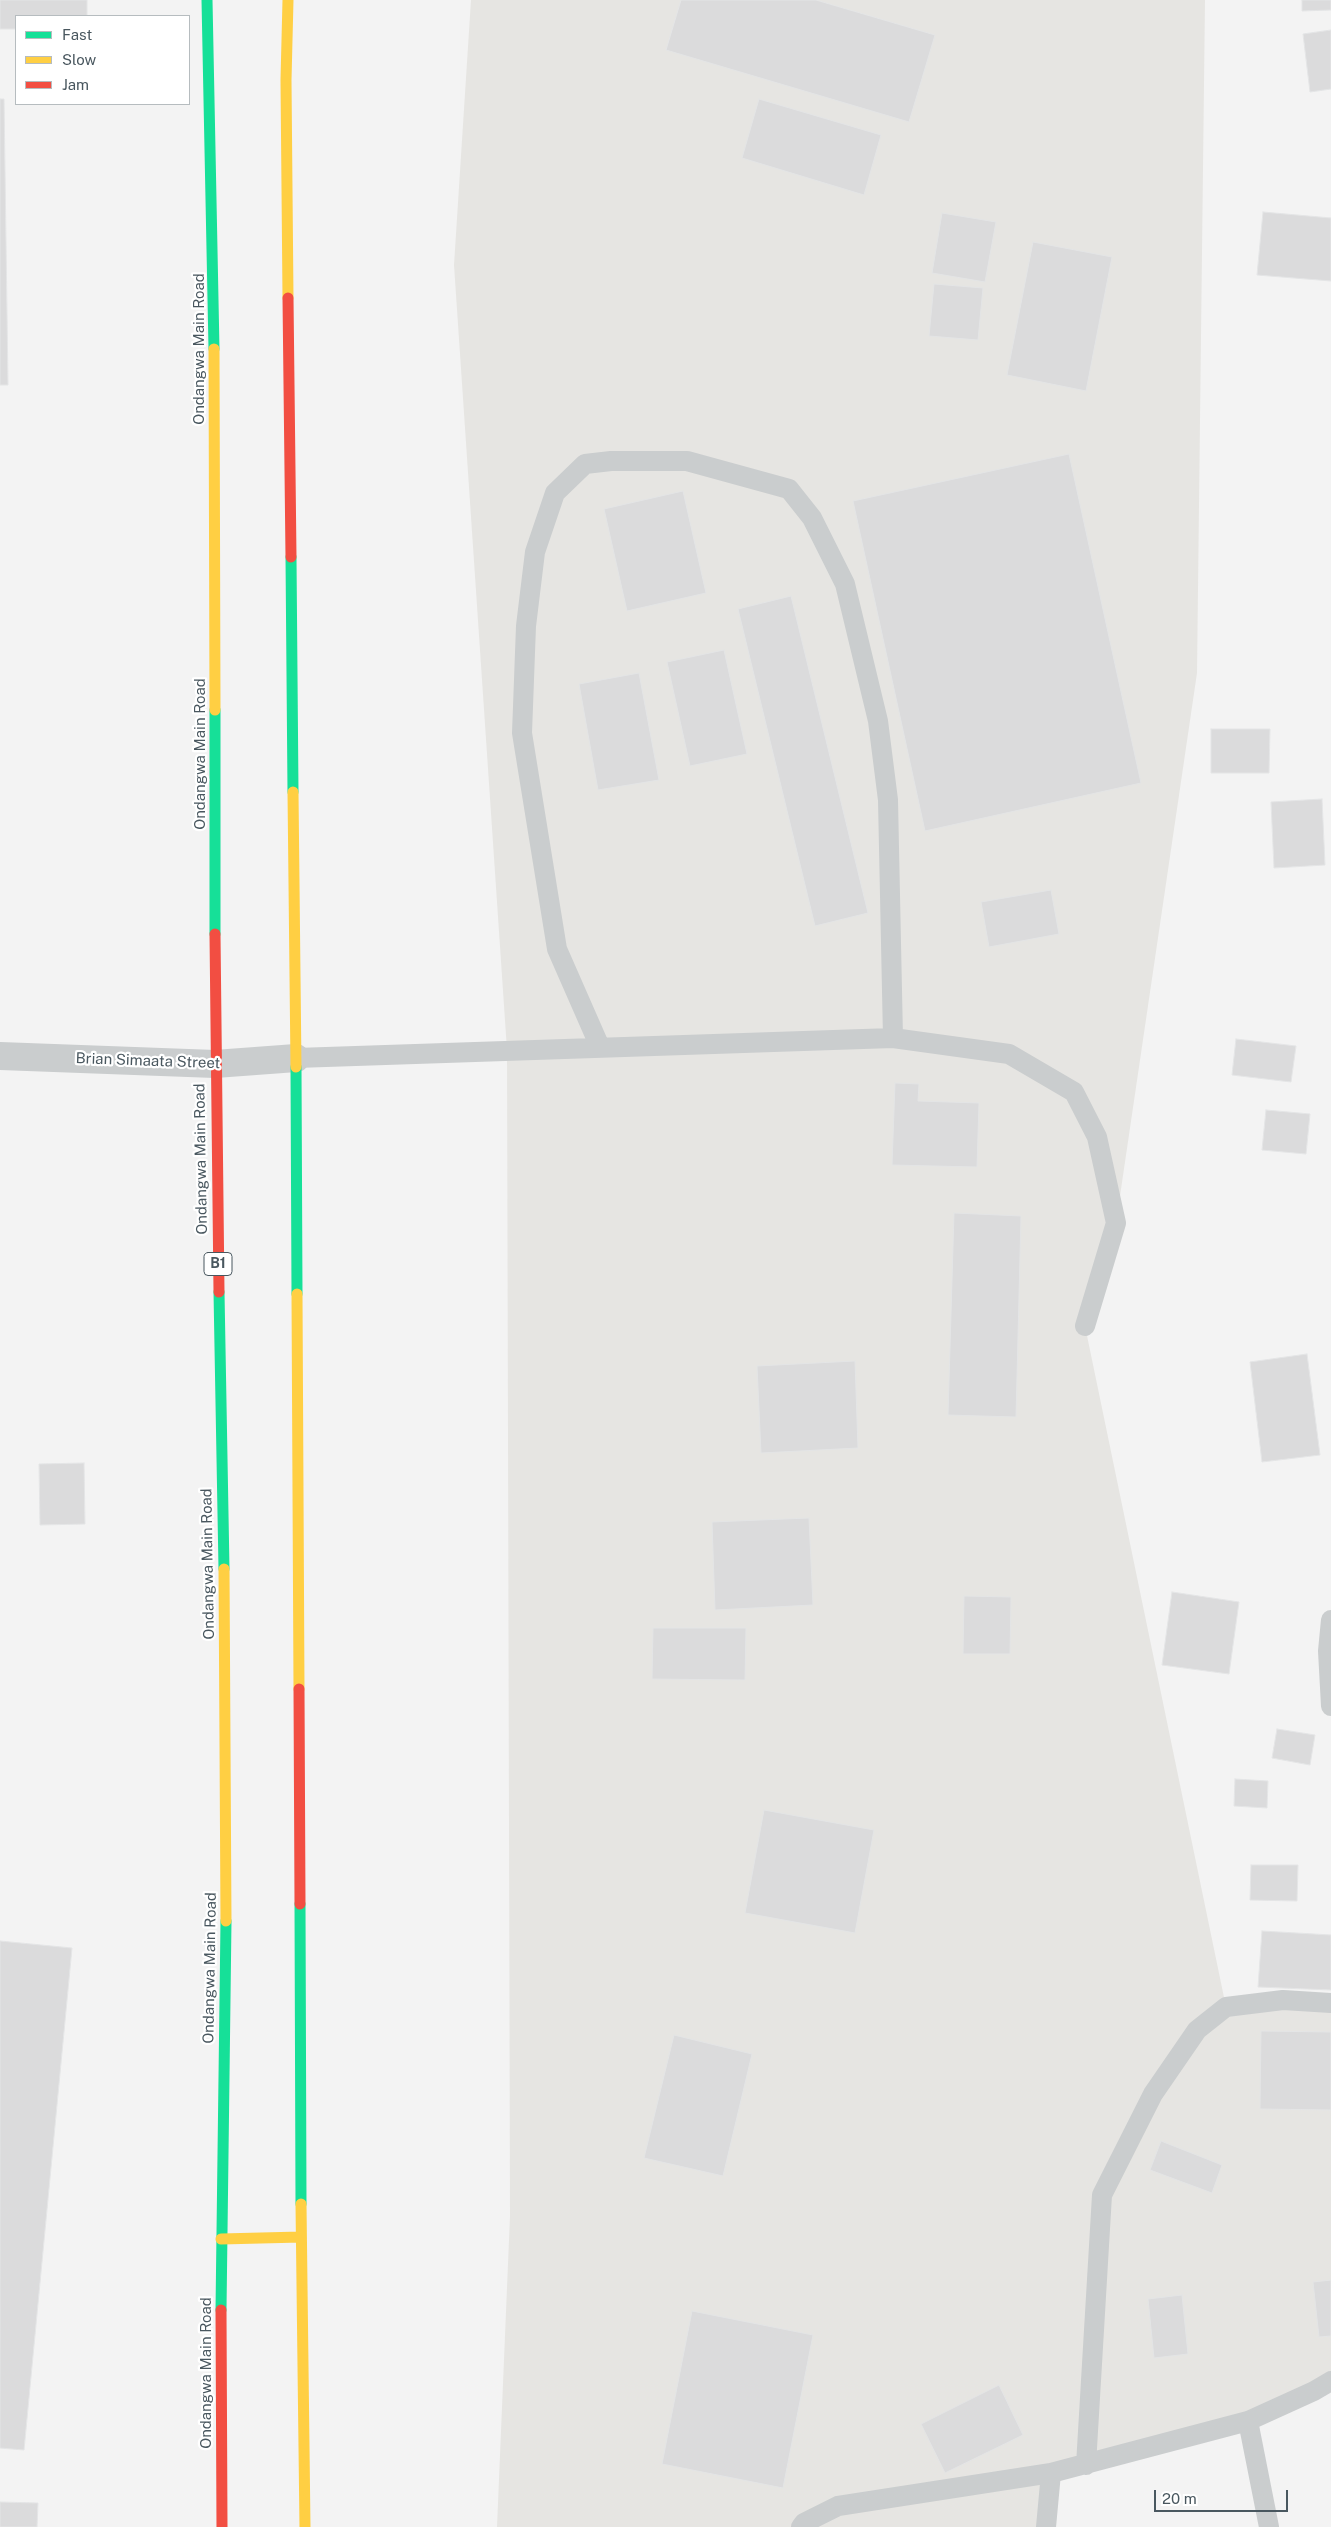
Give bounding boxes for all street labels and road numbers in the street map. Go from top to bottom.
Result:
street label: Ondangwa Main Road [190,273,208,425]
street label: Ondangwa Main Road [191,678,209,830]
street label: Brian Simaata Street [75,1049,221,1073]
street label: Ondangwa Main Road [191,1083,211,1235]
road number: B1 [204,1252,232,1276]
street label: Ondangwa Main Road [198,1488,218,1640]
street label: Ondangwa Main Road [200,1892,220,2044]
street label: Ondangwa Main Road [197,2297,215,2449]

